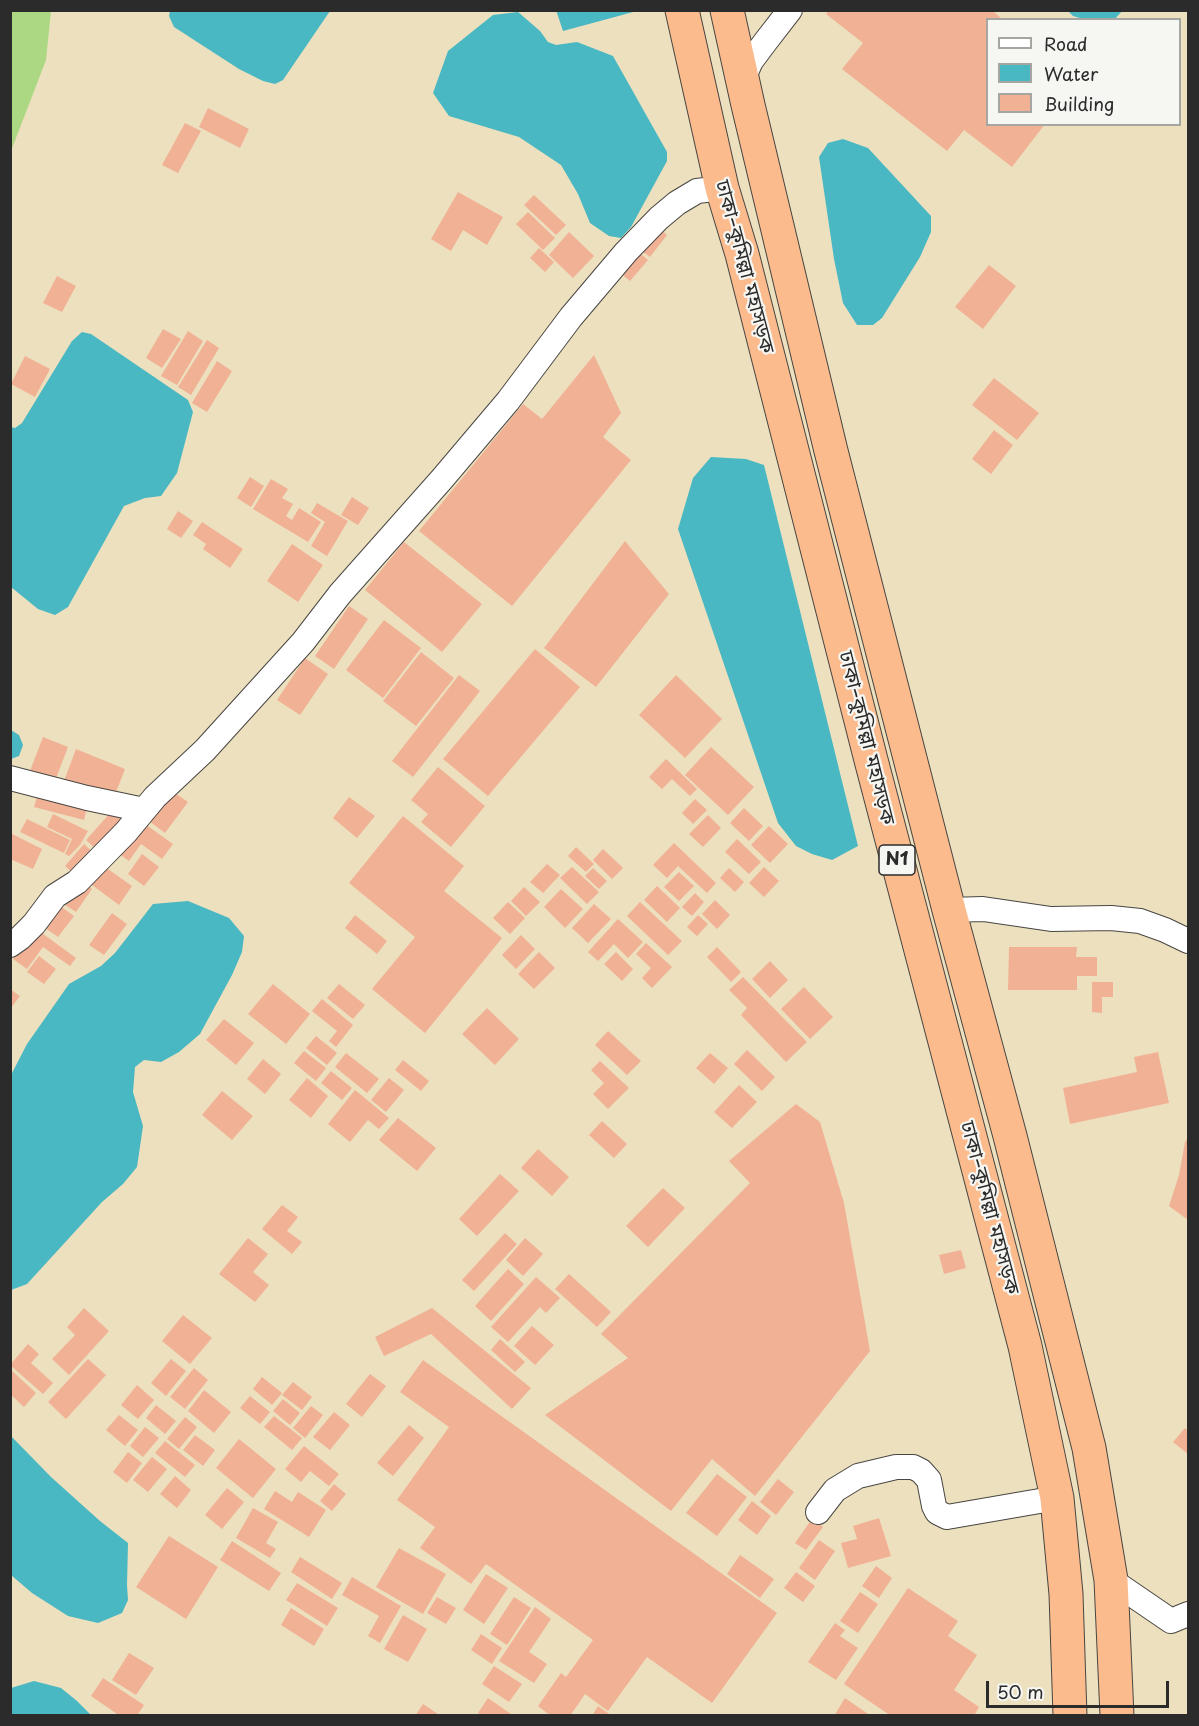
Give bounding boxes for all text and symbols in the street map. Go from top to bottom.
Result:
legend [986,18,1181,126]
text: Road [1044,30,1088,57]
text: Water [1044,60,1098,87]
text: Building [1044,90,1114,117]
street label: ঢাকা–কুমিল্লা মহাসড়ক [709,178,779,356]
street label: ঢাকা–কুমিল্লা মহাসড়ক [833,649,899,827]
road number: N1 [879,845,915,875]
street label: ঢাকা–কুমিল্লা মহাসড়ক [954,1119,1024,1297]
scale bar [989,1669,1172,1707]
text: 50 m [997,1678,1044,1705]

